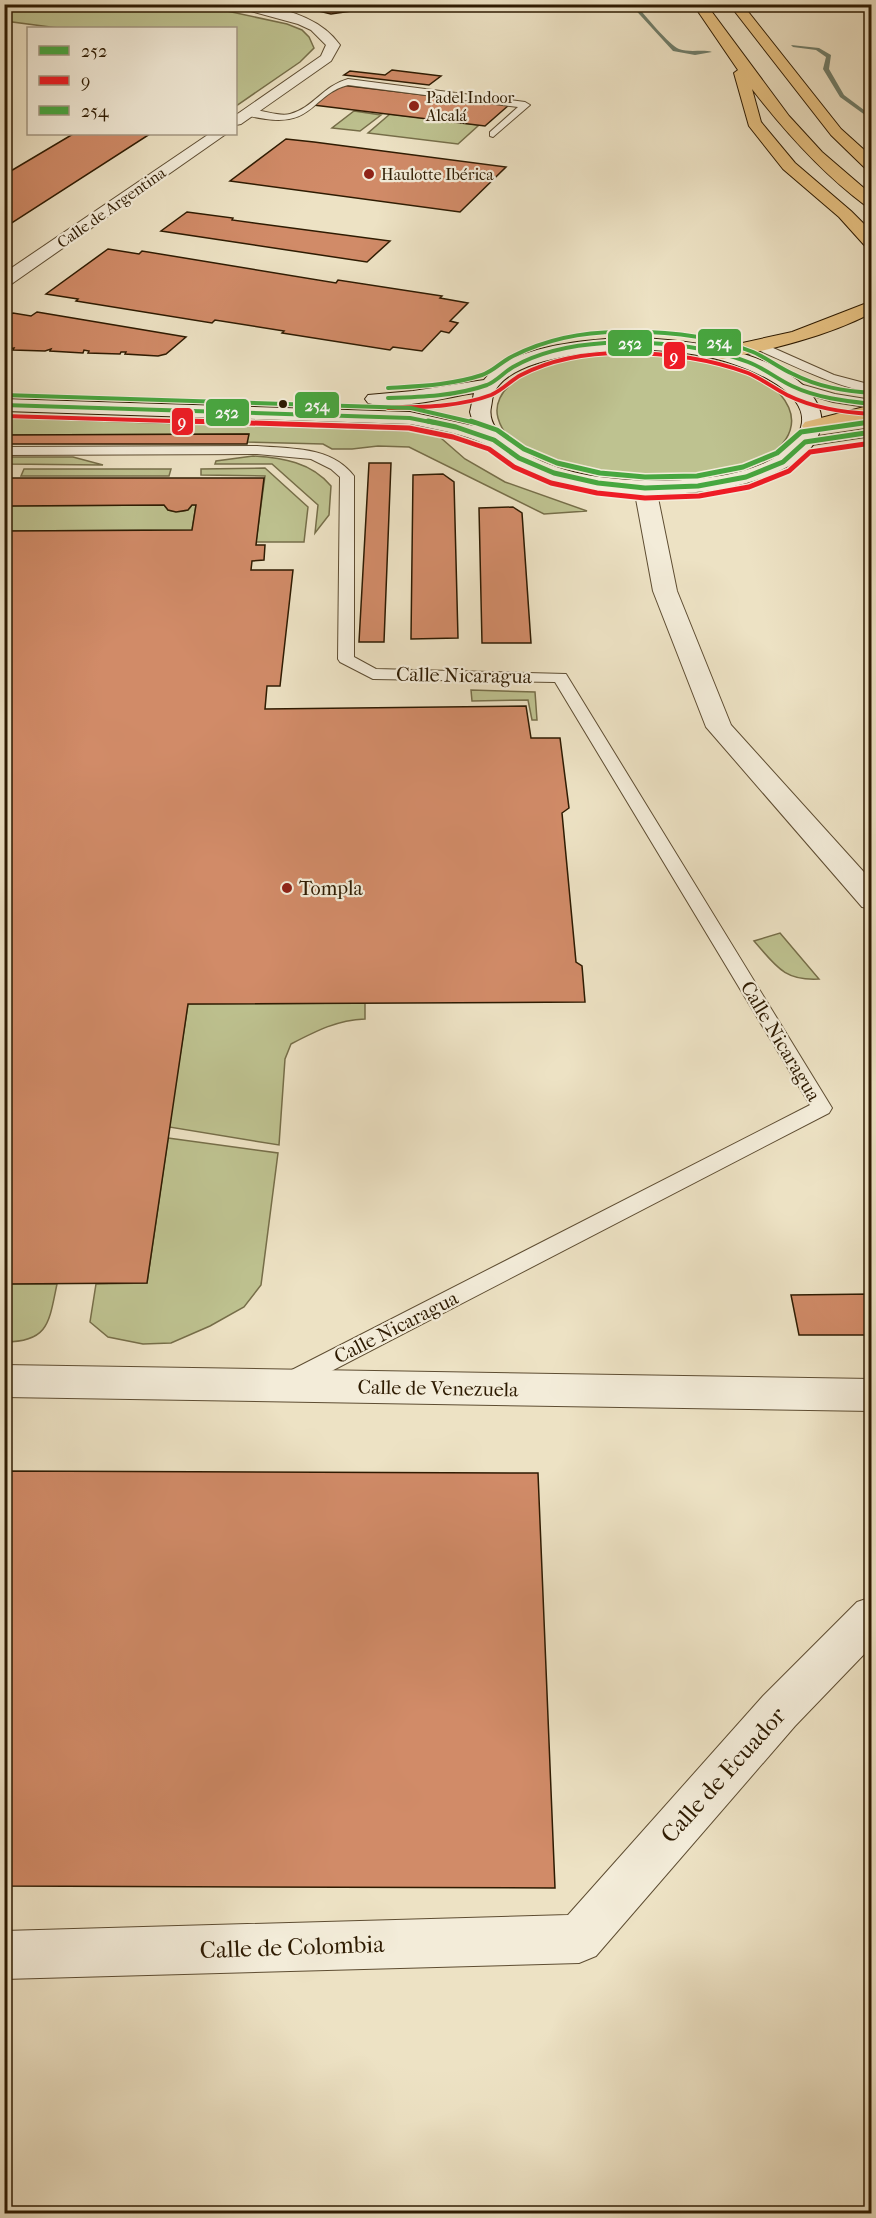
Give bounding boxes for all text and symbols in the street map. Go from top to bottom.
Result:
legend [27,27,237,135]
text: 252 [81,41,107,62]
text: 9 [81,71,90,92]
place label: Padel Indoor Alcalá [425,88,515,125]
marker: Padel Indoor Alcalá [407,99,421,113]
text: 254 [81,101,109,122]
street label: Calle de Argentina [53,163,170,252]
place label: Haulotte Ibérica [381,165,494,184]
marker: Haulotte Ibérica [362,167,376,181]
line badge: 254 [697,328,742,357]
line badge: 252 [607,329,653,357]
text: 254 [707,333,733,353]
text: 252 [618,334,642,353]
line badge: 9 [663,341,686,370]
text: 9 [669,347,678,367]
line badge: 254 [294,391,340,419]
text: 254 [305,396,331,416]
line badge: 252 [205,398,250,427]
unlabelled marker [277,398,289,410]
text: 252 [215,403,239,422]
line badge: 9 [171,407,194,436]
text: 9 [177,412,186,432]
street label: Calle Nicaragua [396,663,533,688]
place label: Tompla [299,877,363,900]
marker: Tompla [280,881,294,895]
street label: Calle Nicaragua [736,977,826,1106]
street label: Calle Nicaragua [330,1286,463,1369]
street label: Calle de Venezuela [357,1376,519,1401]
street label: Calle de Ecuador [655,1701,792,1849]
street label: Calle de Colombia [199,1930,386,1964]

